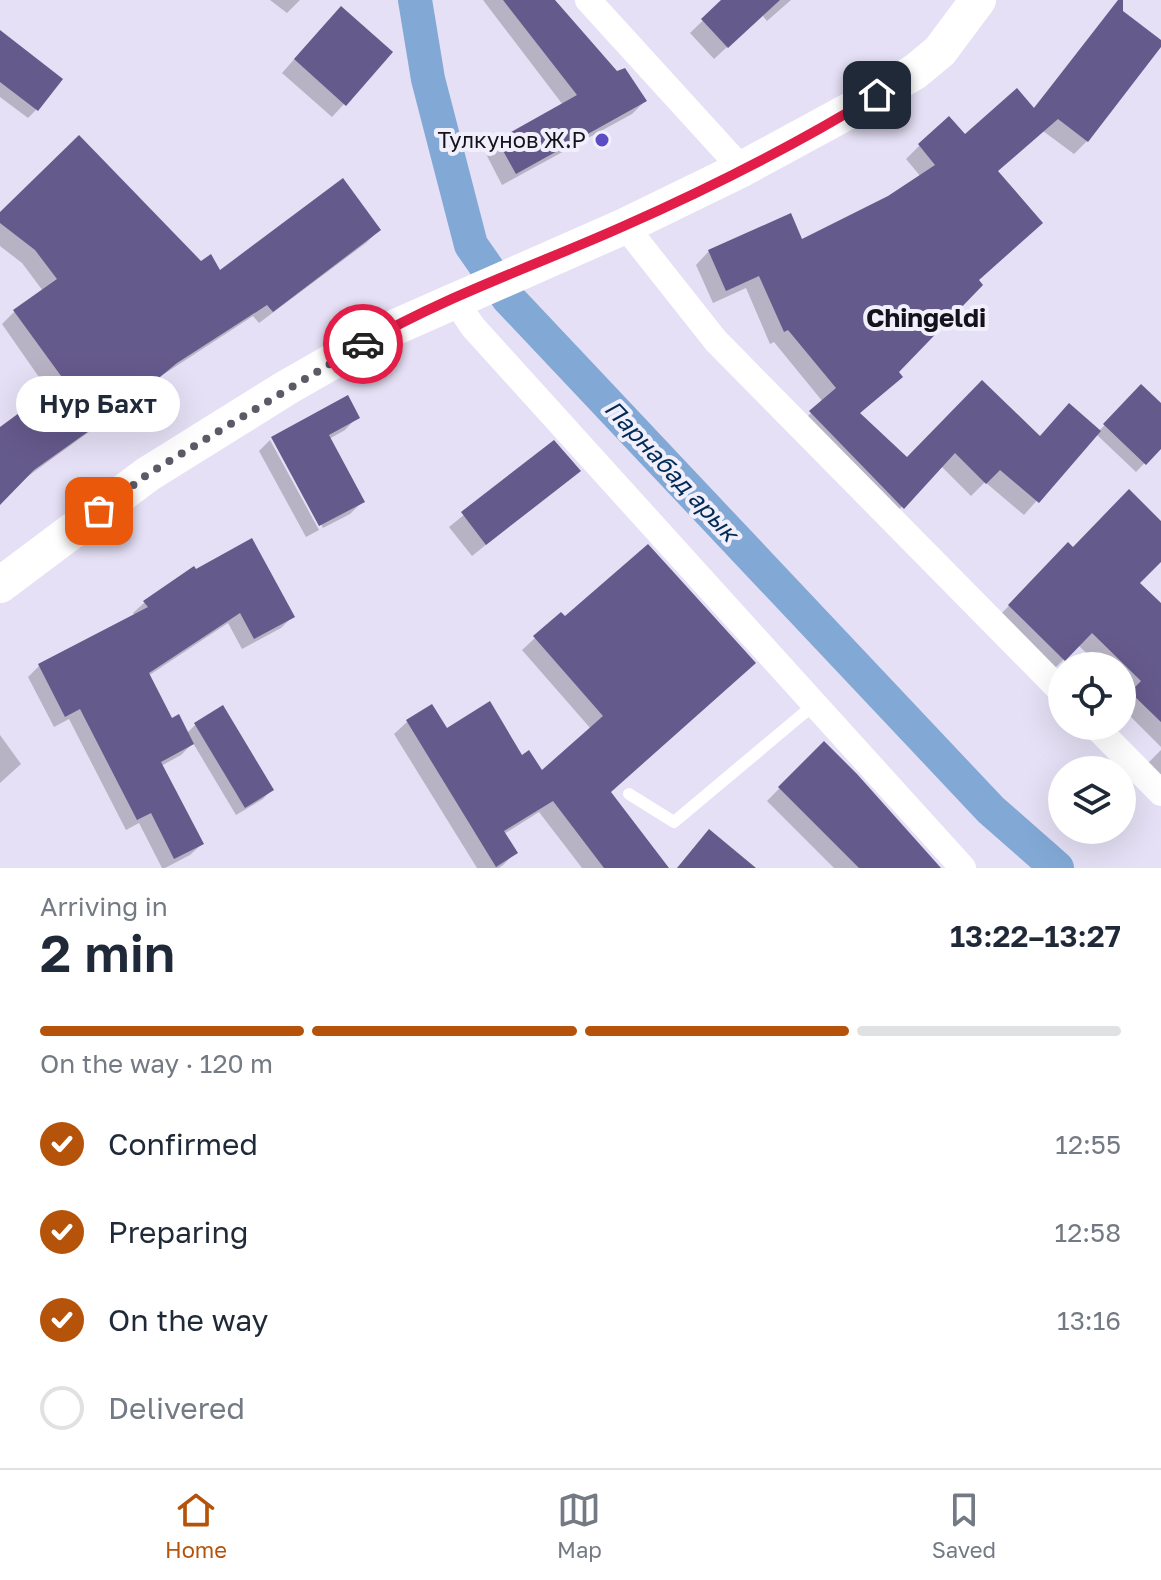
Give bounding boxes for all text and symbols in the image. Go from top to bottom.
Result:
pin [843,61,911,129]
icon: home [855,73,899,117]
place label: Тулкунов Ж.Р [437,126,586,153]
marker: Тулкунов Ж.Р [593,131,611,149]
district label: Chingeldi [866,302,986,333]
courier [323,304,403,384]
icon: car [341,322,385,366]
callout: Нур Бахт [17,375,181,431]
text: Нур Бахт [39,388,157,419]
water label: Парнабад арык [599,393,747,549]
pin [65,477,133,545]
icon: bag [77,489,121,533]
map controls [1048,652,1136,844]
button: locate [1048,652,1136,740]
button: layers [1048,756,1136,844]
text: Arriving in [40,891,168,922]
text: 13:22–13:27 [950,918,1121,954]
text: 2 min [40,921,175,983]
text: On the way · 120 m [40,1048,273,1079]
icon: check [40,1122,84,1166]
text: Confirmed [108,1126,258,1162]
text: 12:55 [1055,1129,1121,1160]
icon: check [40,1210,84,1254]
text: Preparing [108,1214,249,1250]
text: 12:58 [1055,1217,1121,1248]
icon: check [40,1298,84,1342]
text: On the way [108,1302,268,1338]
text: 13:16 [1057,1305,1121,1336]
text: Delivered [108,1390,245,1426]
tab: Home [165,1488,227,1563]
tab: Map [557,1488,602,1563]
tab: Saved [932,1488,996,1563]

